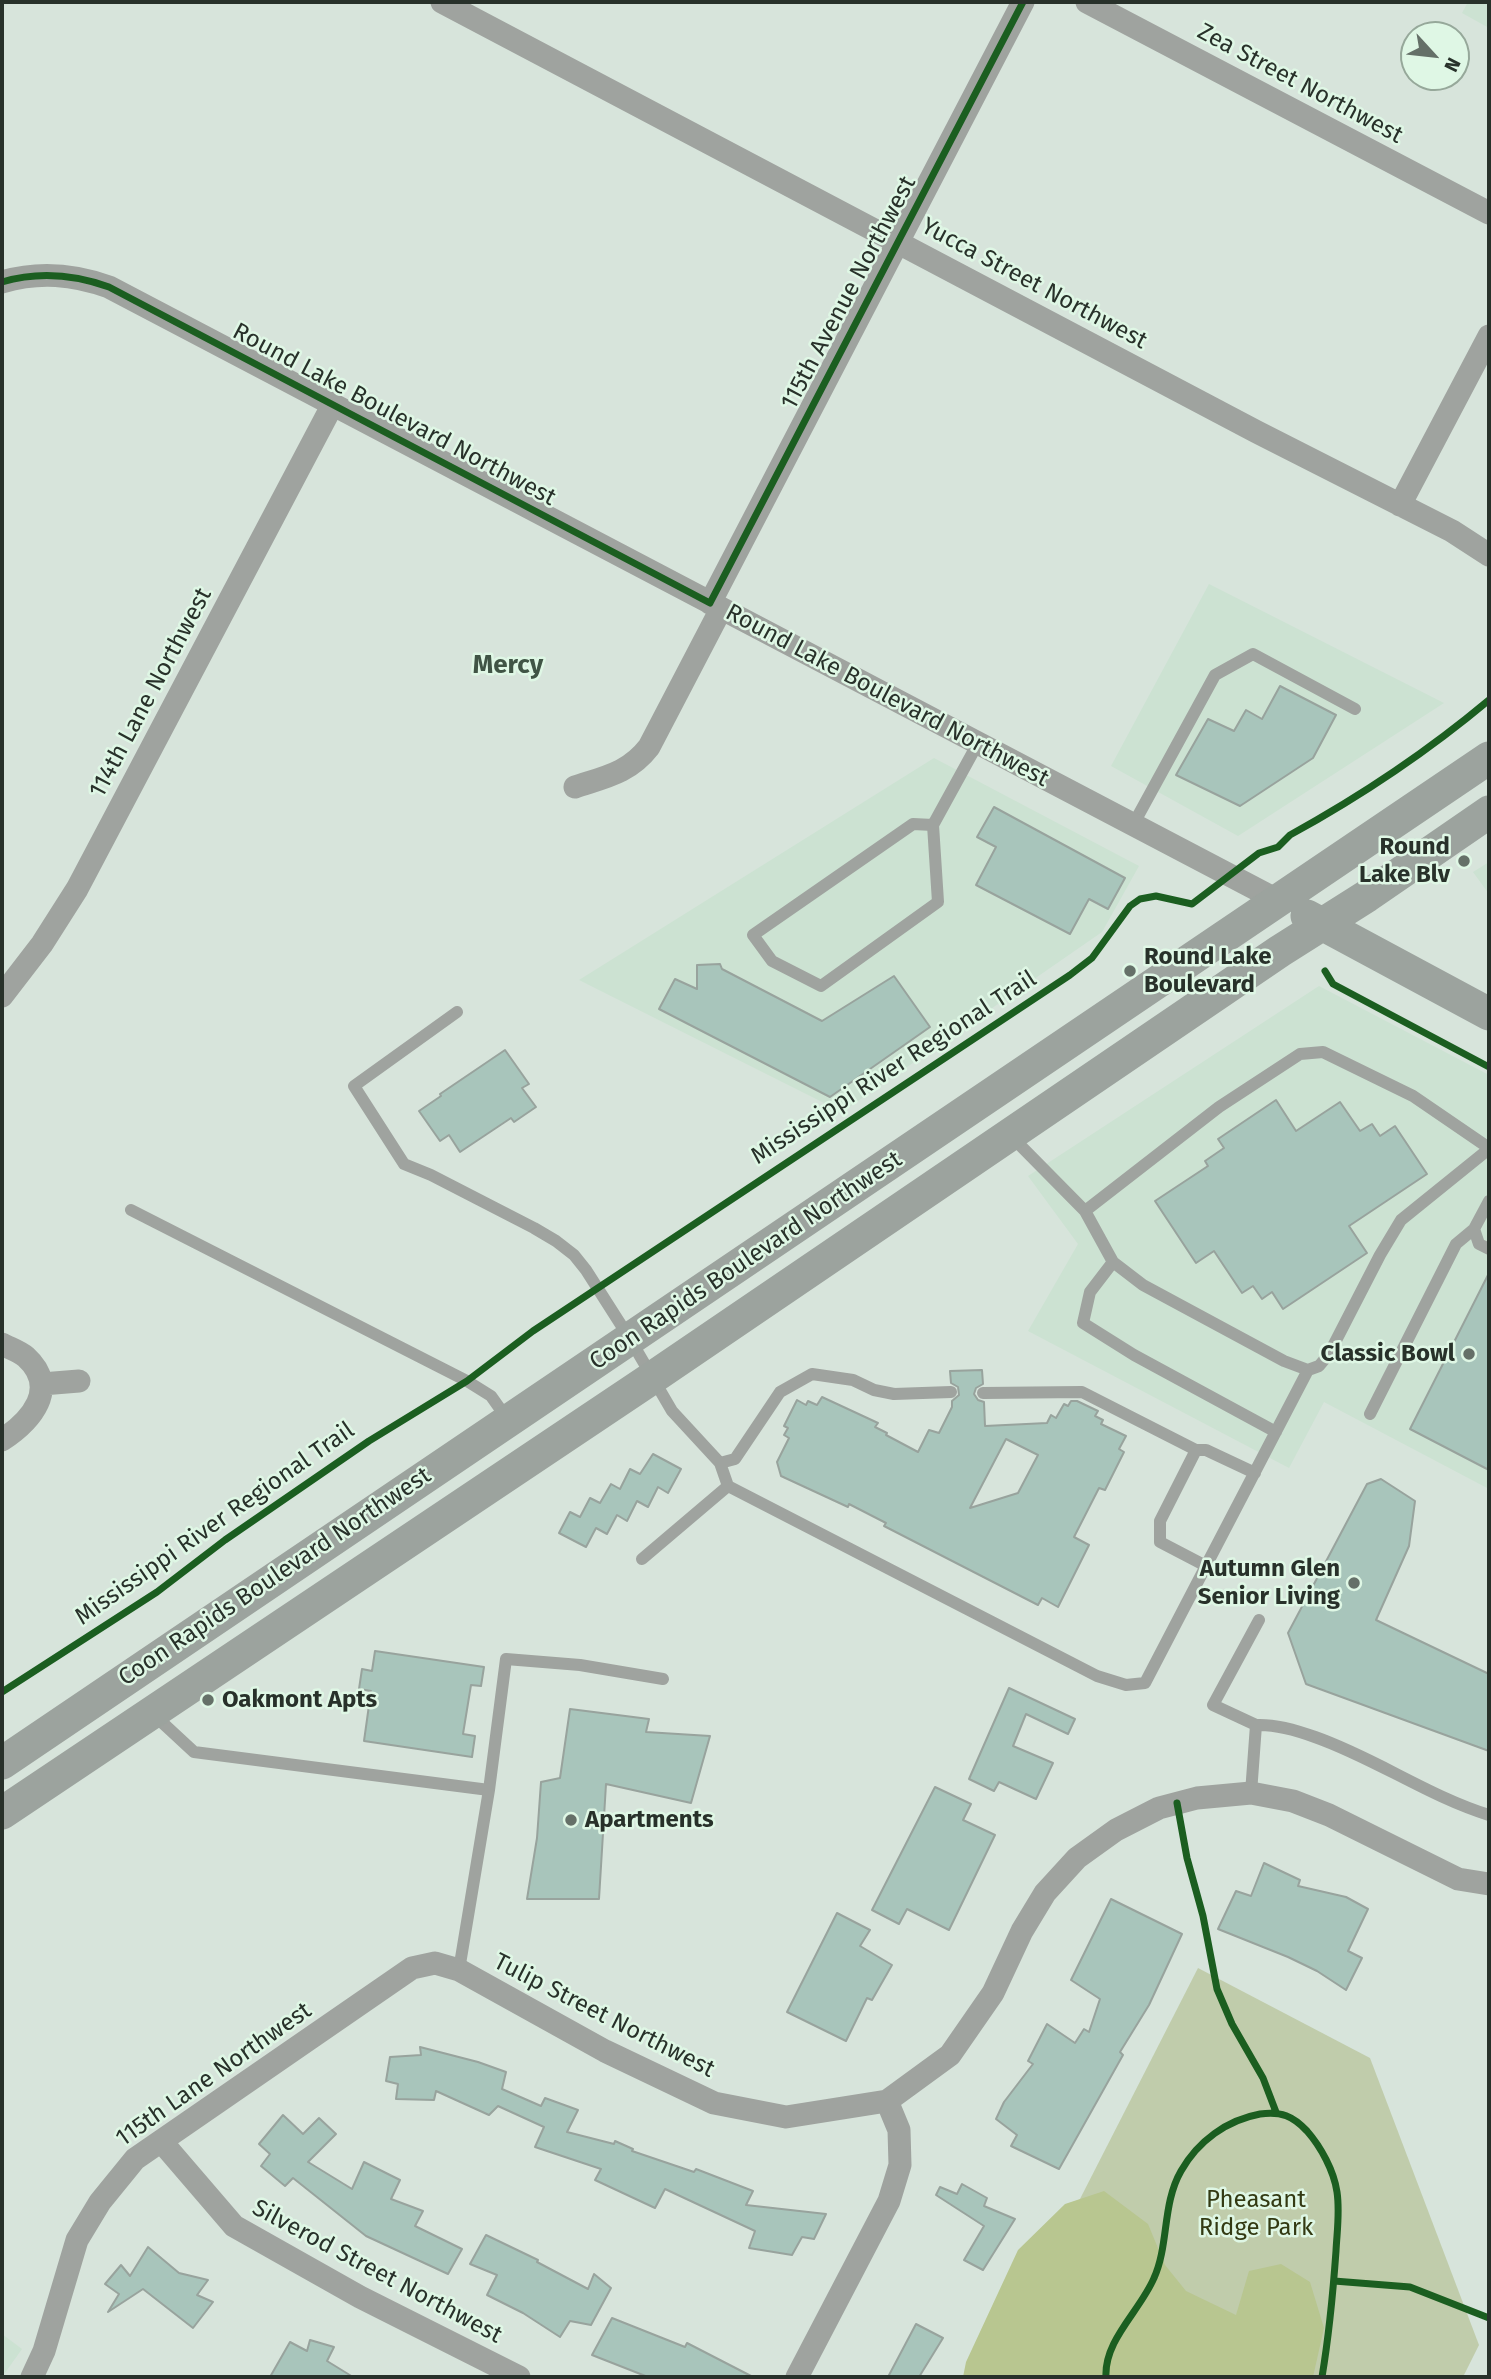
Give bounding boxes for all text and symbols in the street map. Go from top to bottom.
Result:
street label: Zea Street Northwest [1192,18,1408,150]
north arrow [1400,21,1470,91]
text: N [1439,54,1465,76]
street label: 115th Avenue Northwest [775,171,923,415]
street label: Yucca Street Northwest [916,212,1152,356]
street label: Round Lake Boulevard Northwest [227,317,561,513]
street label: 114th Lane Northwest [84,583,218,803]
street label: Round Lake Boulevard Northwest [720,598,1054,794]
district label: Mercy [473,650,543,682]
place label: Round Lake Blv [1359,833,1450,889]
marker: Round Lake Blv [1456,853,1472,869]
place label: Round Lake Boulevard [1144,943,1272,999]
marker: Round Lake Boulevard [1122,963,1138,979]
street label: Mississippi River Regional Trail [746,965,1042,1171]
street label: Coon Rapids Boulevard Northwest [584,1145,908,1377]
place label: Classic Bowl [1321,1340,1455,1368]
marker: Classic Bowl [1461,1346,1477,1362]
street label: Mississippi River Regional Trail [70,1416,360,1632]
street label: Coon Rapids Boulevard Northwest [113,1461,437,1693]
place label: Autumn Glen Senior Living [1198,1555,1340,1611]
marker: Autumn Glen Senior Living [1346,1575,1362,1591]
place label: Oakmont Apts [222,1686,377,1714]
marker: Oakmont Apts [200,1692,216,1708]
place label: Apartments [585,1806,714,1834]
marker: Apartments [563,1812,579,1828]
street label: Tulip Street Northwest [489,1948,719,2084]
street label: 115th Lane Northwest [111,1997,317,2153]
park label: Pheasant Ridge Park [1199,2186,1313,2242]
street label: Silverod Street Northwest [247,2194,507,2350]

